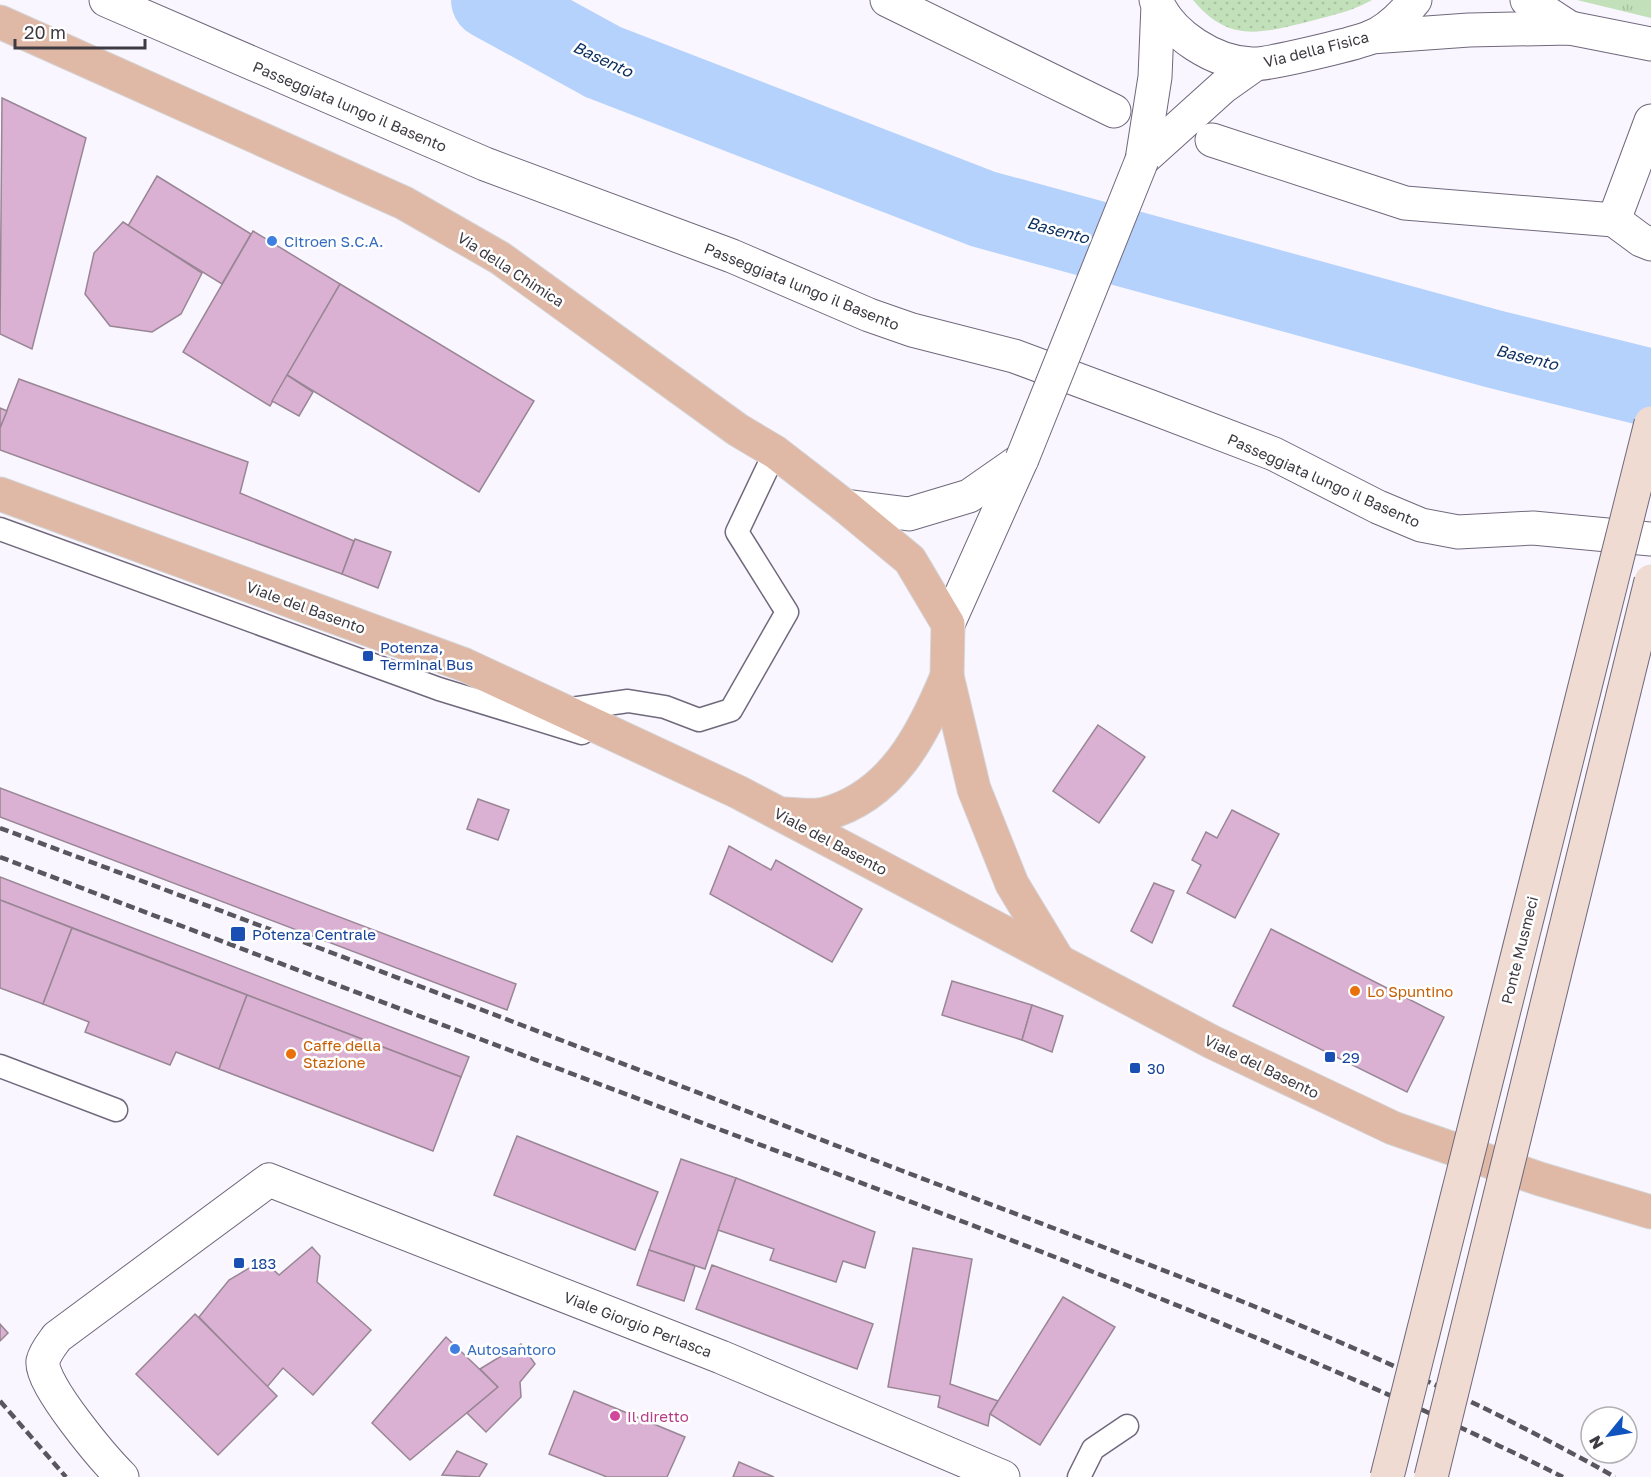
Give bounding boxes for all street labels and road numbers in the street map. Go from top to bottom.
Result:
street label: Via della Fisica [1262,27,1370,71]
street label: Passeggiata lungo il Basento [250,57,450,155]
street label: Via della Chimica [454,228,568,310]
street label: Passeggiata lungo il Basento [702,239,902,333]
street label: Passeggiata lungo il Basento [1225,429,1423,531]
street label: Viale del Basento [244,577,368,637]
street label: Viale del Basento [771,804,891,878]
street label: Ponte Musmeci [1497,894,1541,1006]
street label: Viale del Basento [1202,1030,1322,1102]
street label: Viale Giorgio Perlasca [561,1287,715,1361]

